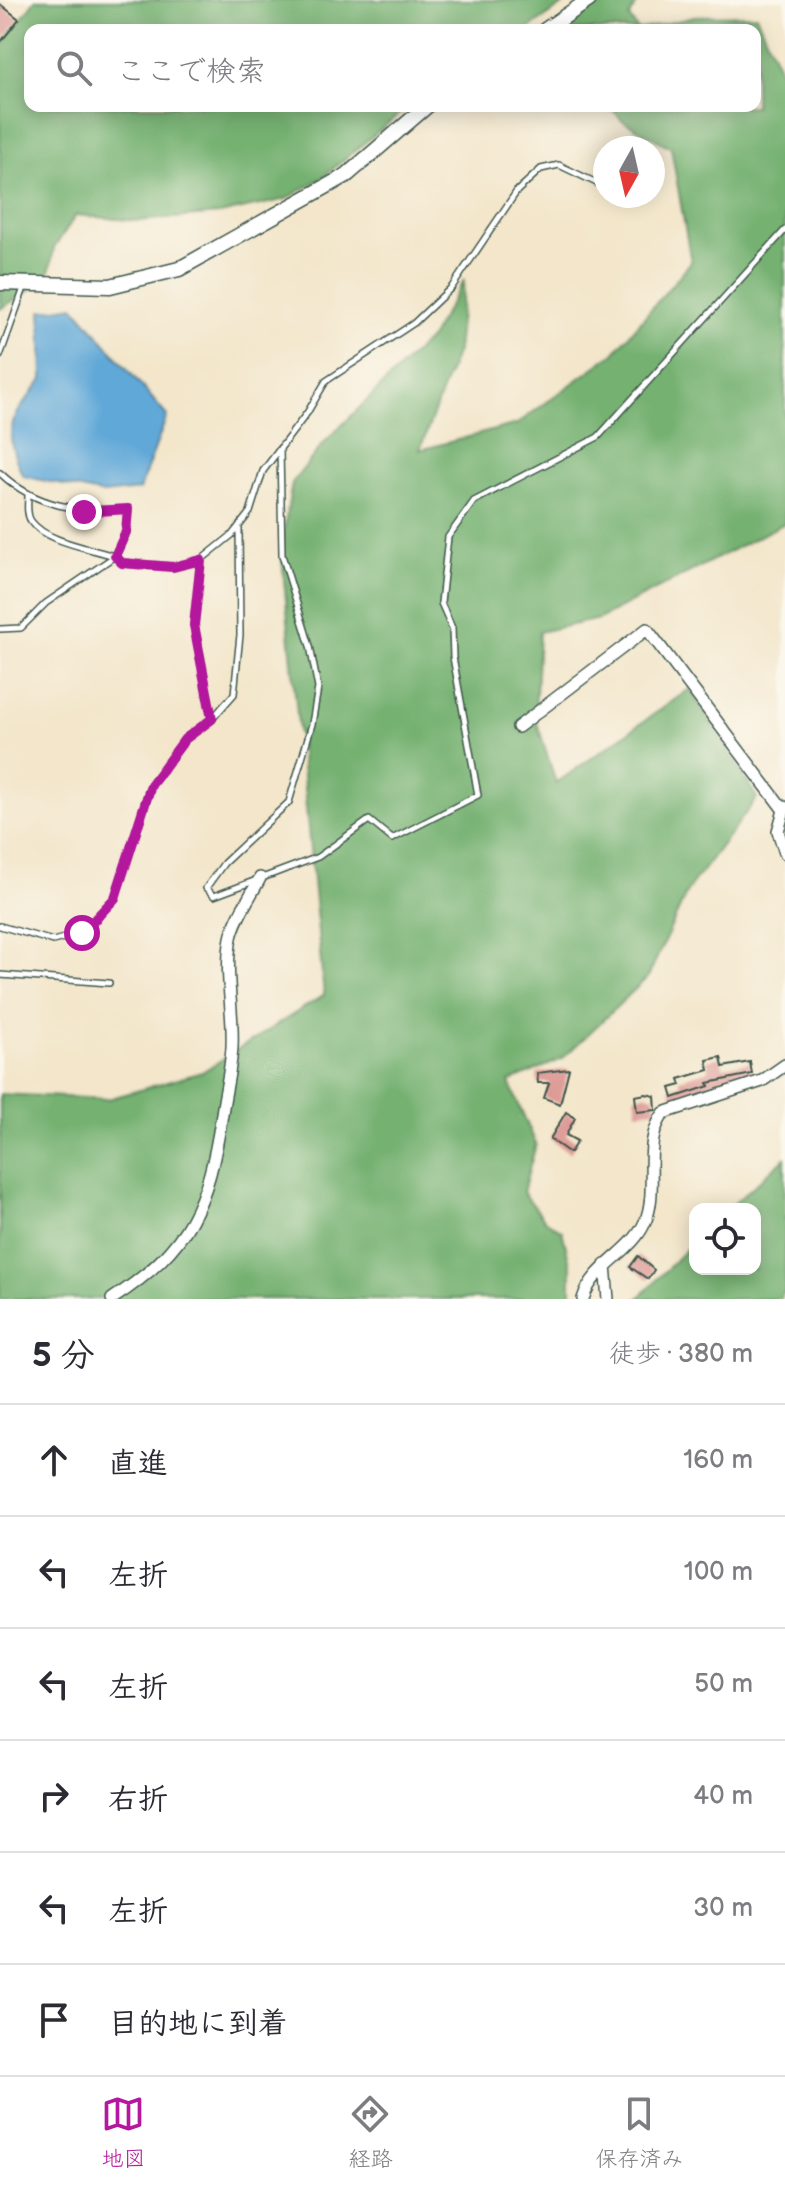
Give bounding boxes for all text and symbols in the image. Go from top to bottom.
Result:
search box [24,24,761,112]
icon: search [52,46,96,90]
text: ここで検索 [116,54,266,90]
north arrow [593,136,665,208]
route end [66,494,102,530]
route start [64,915,100,951]
map controls [689,1203,761,1275]
button: locate [689,1203,761,1275]
text: 5 分 [32,1335,95,1376]
text: 徒歩 · 380 m [609,1339,753,1370]
icon: ahead [32,1438,76,1482]
text: 160 m [683,1445,753,1476]
text: 直進 [108,1446,168,1482]
icon: left [32,1550,76,1594]
text: 100 m [684,1557,753,1588]
text: 左折 [108,1558,168,1594]
icon: left [32,1662,76,1706]
text: 50 m [694,1669,753,1700]
text: 左折 [108,1670,168,1706]
icon: right [32,1774,76,1818]
text: 40 m [693,1781,753,1812]
text: 右折 [108,1782,168,1818]
icon: left [32,1886,76,1930]
text: 30 m [693,1893,753,1924]
text: 左折 [108,1894,168,1930]
icon: arrive [32,1998,76,2042]
text: 目的地に到着 [108,2006,288,2042]
tab: 地図 [101,2092,146,2173]
tab: 経路 [348,2092,393,2173]
tab: 保存済み [595,2092,684,2173]

